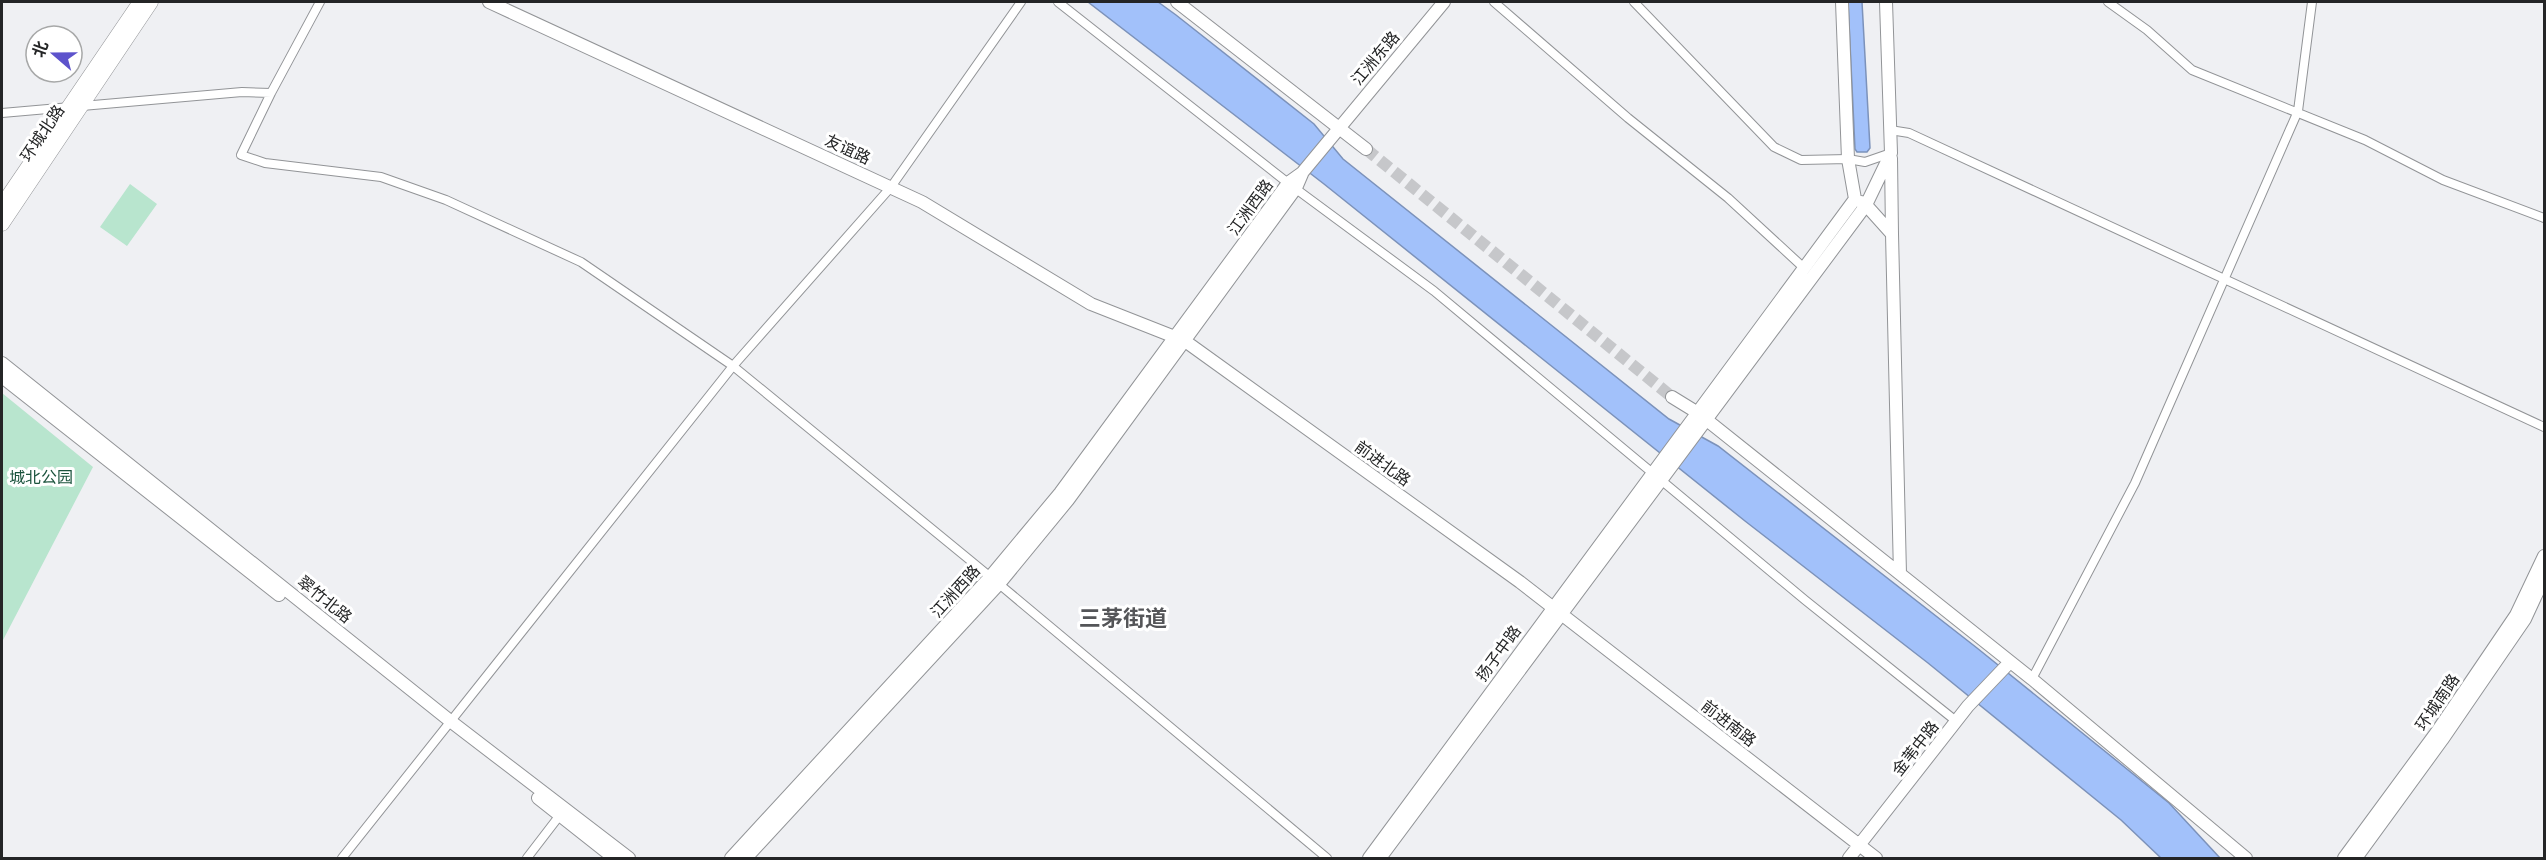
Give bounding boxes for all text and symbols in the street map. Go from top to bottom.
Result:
north arrow [24,24,84,84]
street label: 江洲东路 [1346,26,1404,90]
text: 北 [27,38,53,60]
street label: 环城北路 [15,100,69,166]
street label: 友谊路 [822,129,874,169]
street label: 江洲西路 [1222,175,1278,239]
street label: 前进北路 [1351,435,1415,491]
park label: 城北公园 [9,466,73,488]
street label: 江洲西路 [925,560,985,622]
street label: 翠竹北路 [293,570,357,628]
district label: 三茅街道 [1079,603,1167,633]
street label: 扬子中路 [1470,621,1526,685]
street label: 环城南路 [2410,669,2464,735]
street label: 前进南路 [1697,695,1761,751]
street label: 金苇中路 [1887,716,1943,780]

